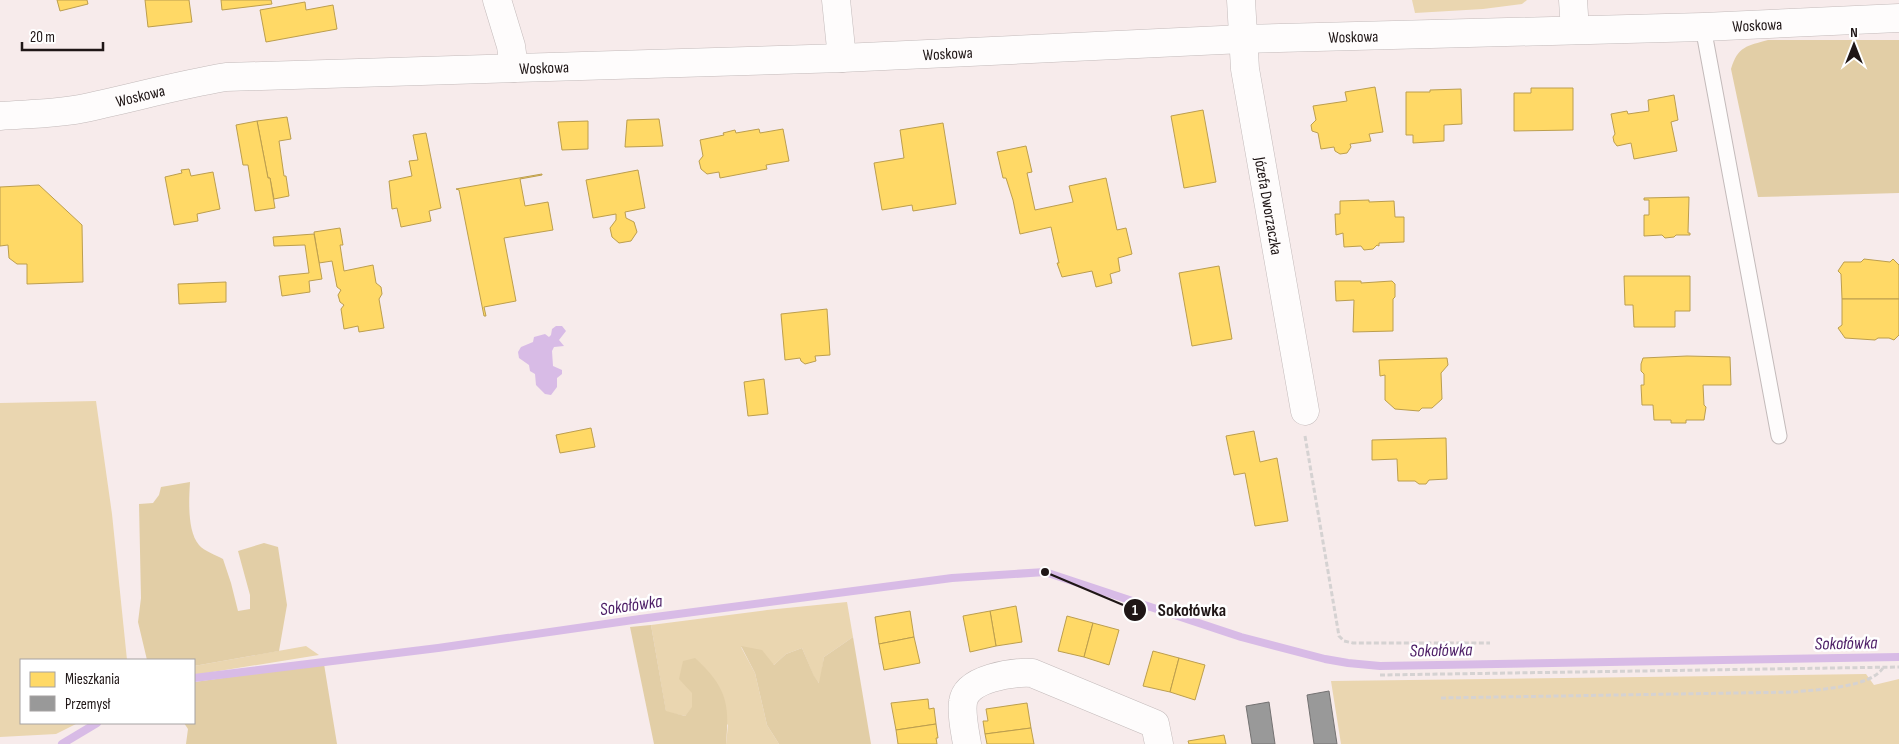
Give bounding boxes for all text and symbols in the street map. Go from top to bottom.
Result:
street label: Woskowa [1732,15,1783,37]
scale bar [22,20,104,52]
north arrow [1829,20,1879,70]
text: N [1850,24,1858,41]
street label: Woskowa [1328,27,1379,48]
text: 20 m [30,28,55,47]
street label: Woskowa [922,44,973,65]
street label: Woskowa [519,58,569,79]
street label: Woskowa [114,82,167,112]
street label: Józefa Dworzaczka [1249,155,1285,257]
water label: Sokołówka [599,591,664,620]
callout: Sokołówka [1123,594,1236,627]
text: Sokołówka [1158,600,1226,621]
text: 1 [1132,601,1138,620]
water label: Sokołówka [1814,632,1878,655]
water label: Sokołówka [1409,639,1473,662]
legend [20,659,195,724]
text: Mieszkania [65,670,120,689]
text: Przemysł [65,695,111,714]

